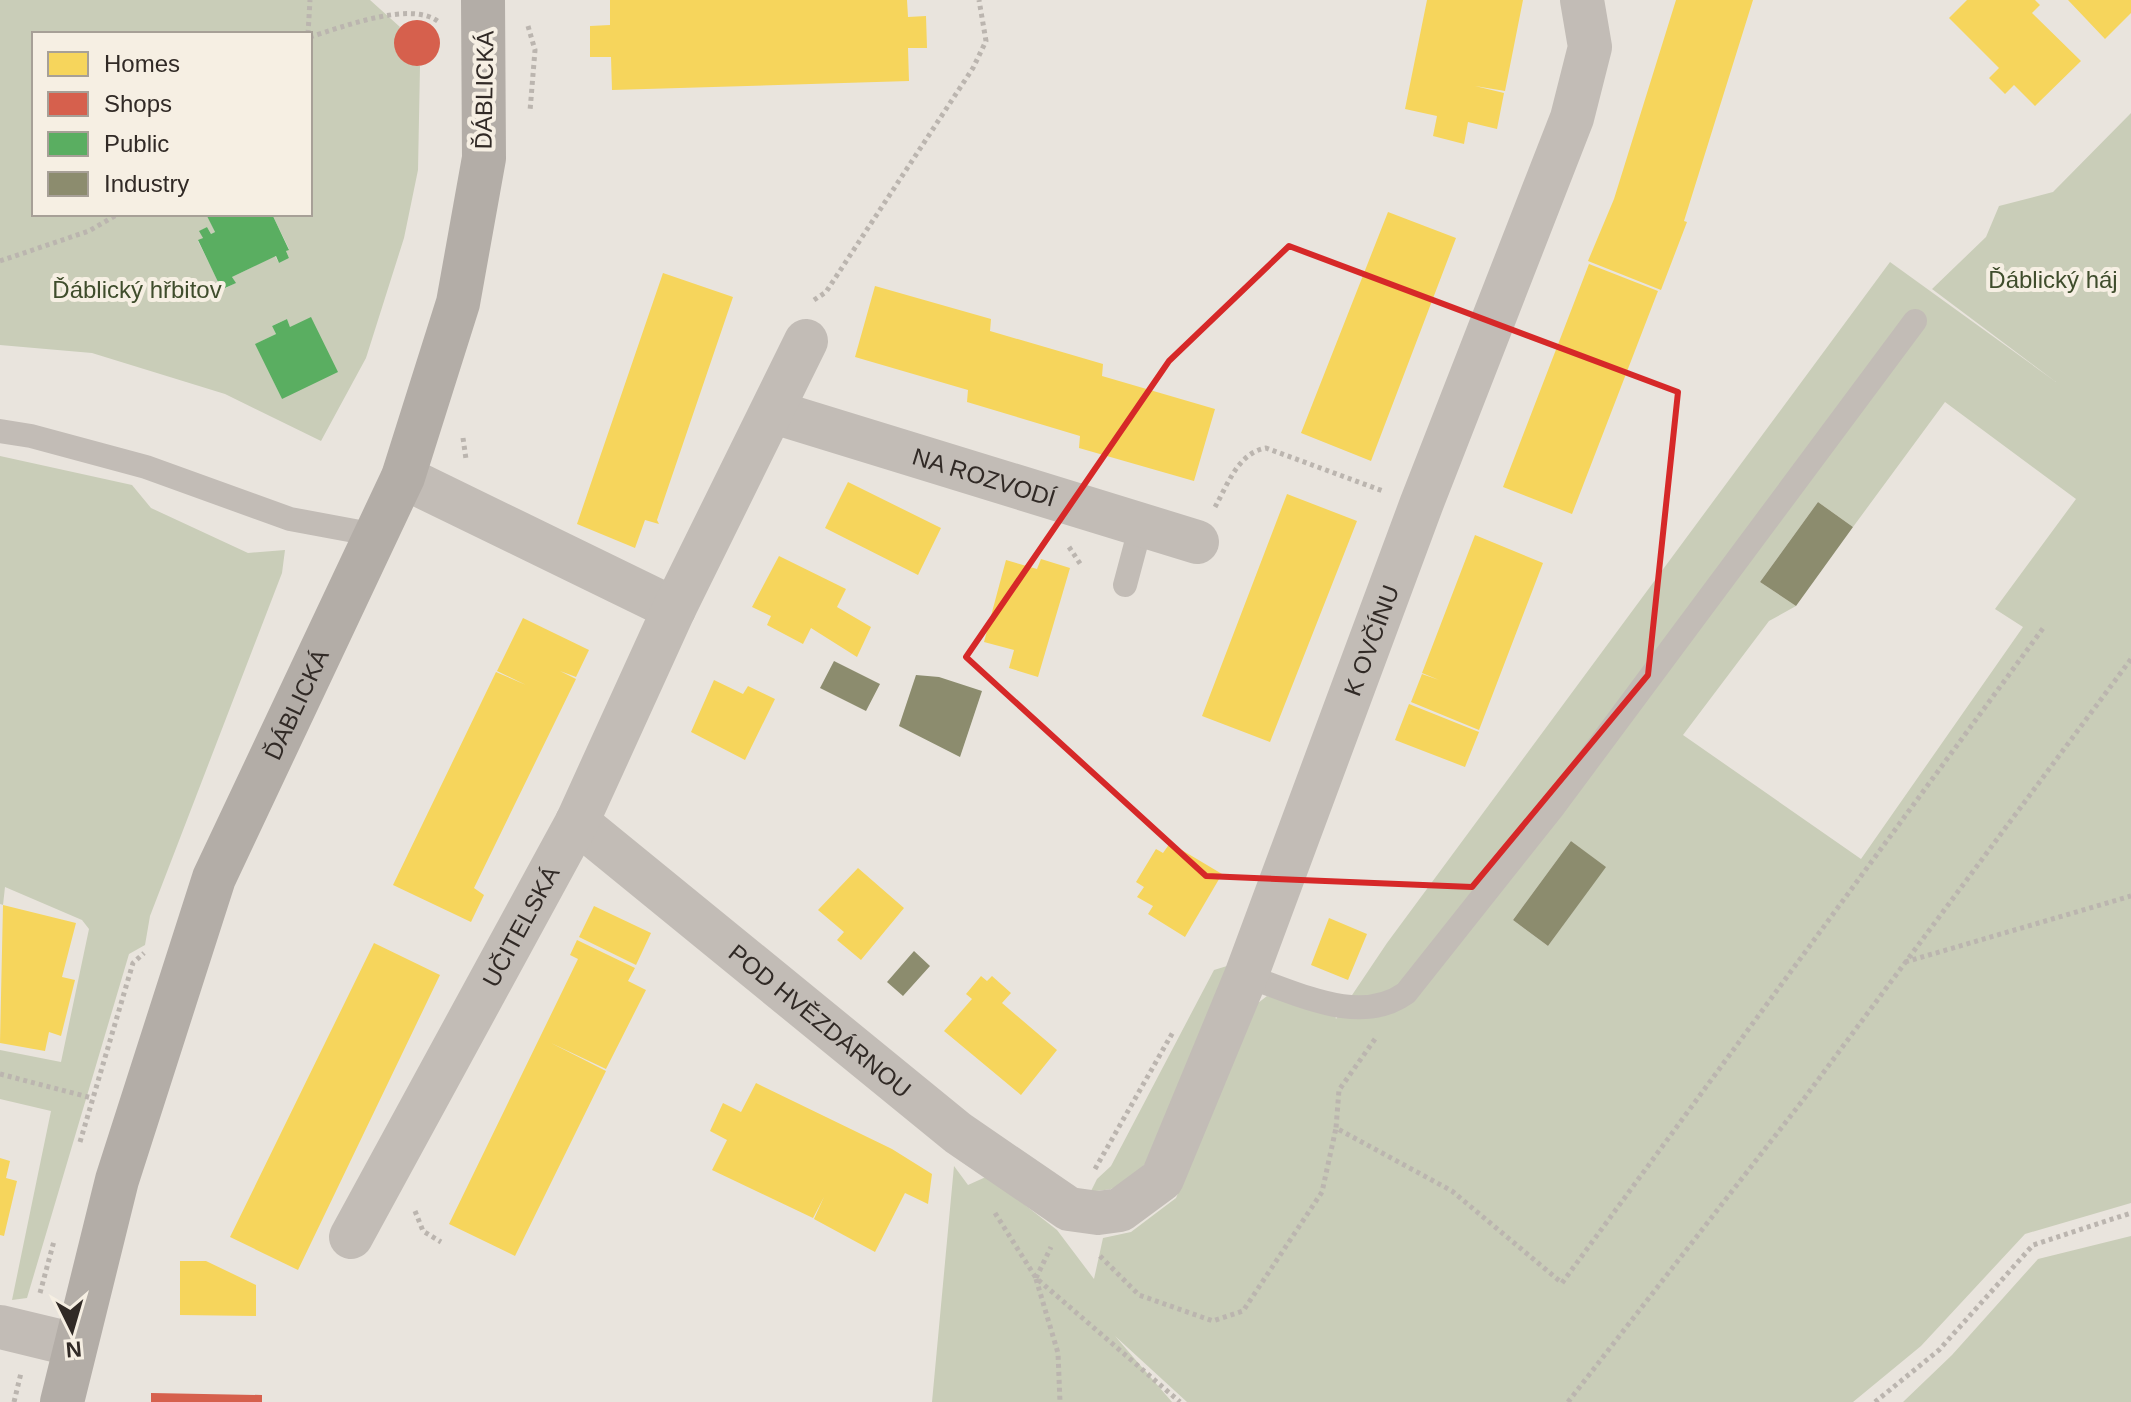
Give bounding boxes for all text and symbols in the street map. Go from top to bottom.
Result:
street label: ĎÁBLICKÁ [469,30,499,150]
legend [32,32,312,216]
text: Homes [104,50,180,77]
text: Shops [104,90,172,117]
text: Public [104,130,169,157]
text: Industry [104,170,189,197]
park label: Ďáblický háj [1988,266,2118,293]
park label: Ďáblický hřbitov [52,276,222,303]
street label: NA ROZVODÍ [910,442,1059,511]
street label: K OVČÍNU [1338,581,1404,699]
street label: ĎÁBLICKÁ [258,645,333,764]
street label: UČITELSKÁ [477,861,564,991]
street label: POD HVĚZDÁRNOU [724,938,917,1103]
north arrow [32,1290,112,1370]
text: N [65,1336,83,1363]

